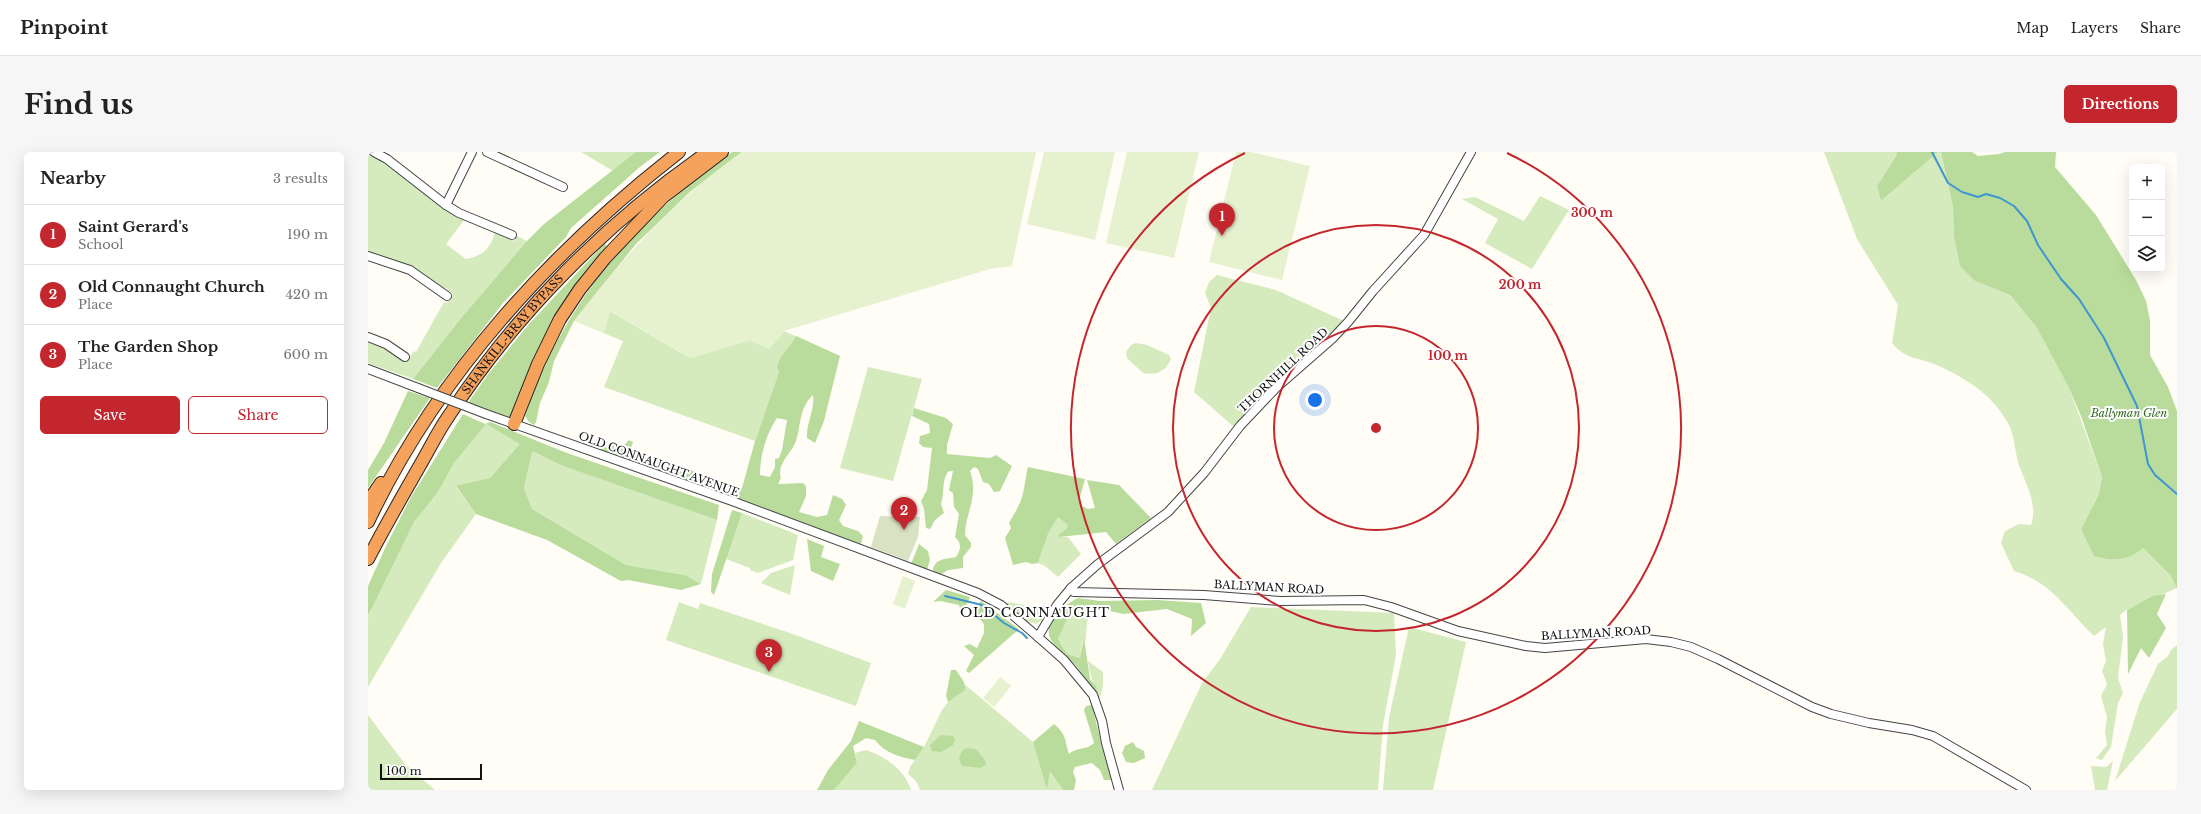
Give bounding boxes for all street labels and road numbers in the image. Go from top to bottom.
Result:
street label: SHANKILL-BRAY BYPASS [459,272,566,397]
street label: THORNHILL ROAD [1235,324,1331,415]
street label: OLD CONNAUGHT AVENUE [577,428,741,500]
street label: BALLYMAN ROAD [1214,577,1325,597]
street label: BALLYMAN ROAD [1541,623,1652,643]

